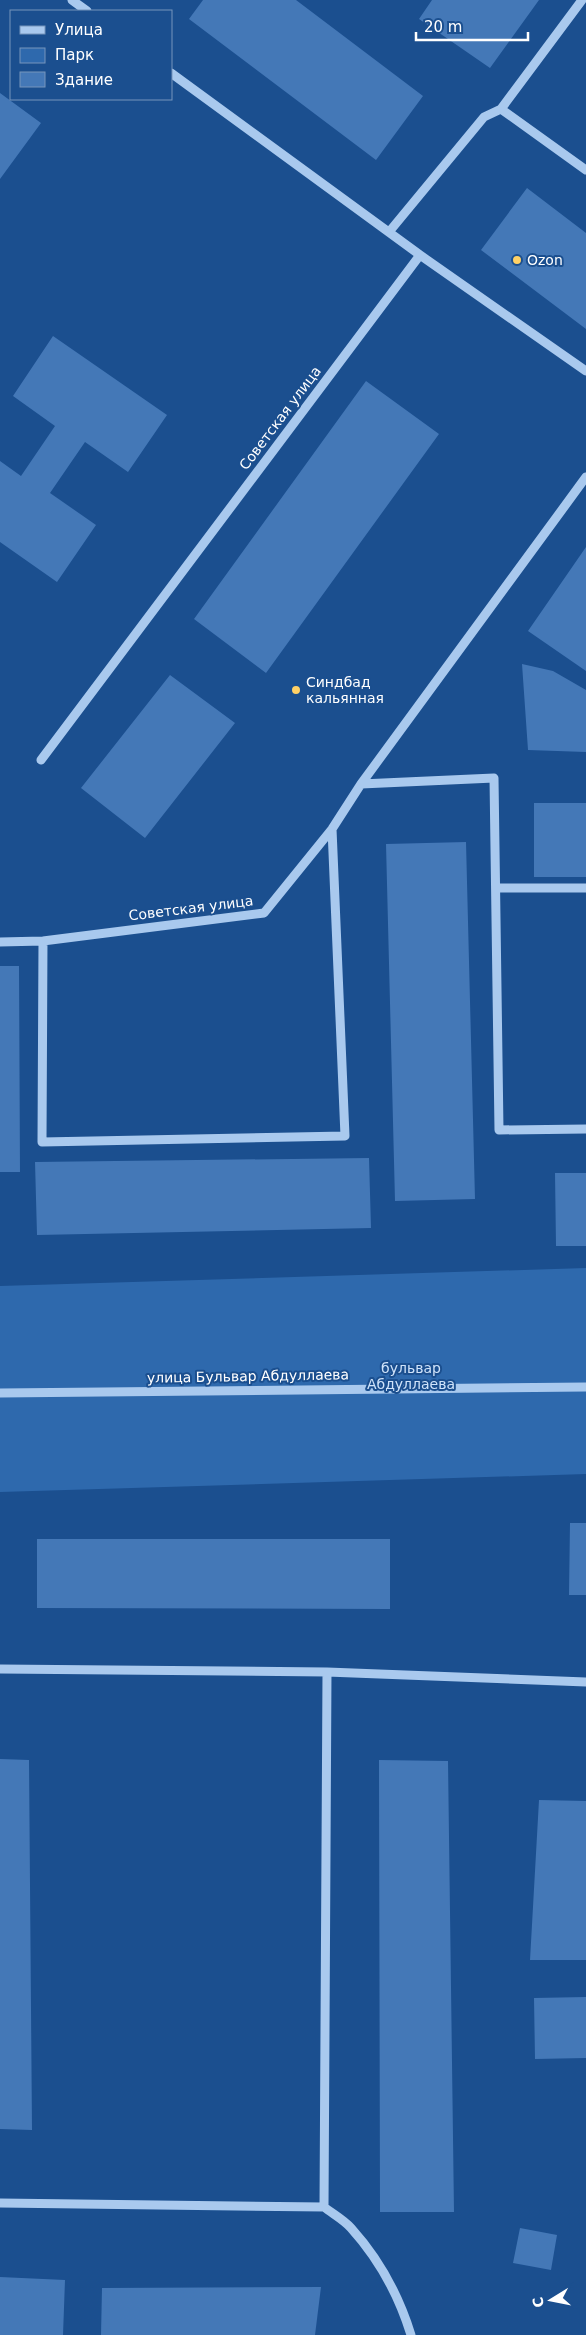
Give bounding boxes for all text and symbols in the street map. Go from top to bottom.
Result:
legend [10,10,172,100]
scale bar [416,10,528,42]
text: 20 m [424,18,462,36]
text: Улица [55,21,103,39]
text: Парк [55,46,94,64]
text: Здание [55,71,113,89]
place label: Ozon [527,252,563,268]
marker: Ozon [511,254,523,266]
street label: Советская улица [236,363,324,473]
place label: Синдбад кальянная [306,674,384,706]
marker: Синдбад кальянная [290,684,302,696]
street label: Советская улица [128,892,254,924]
park label: бульвар Абдуллаева [367,1360,455,1392]
street label: улица Бульвар Абдуллаева [147,1366,349,1386]
north arrow [526,2275,576,2325]
text: С [529,2296,547,2309]

